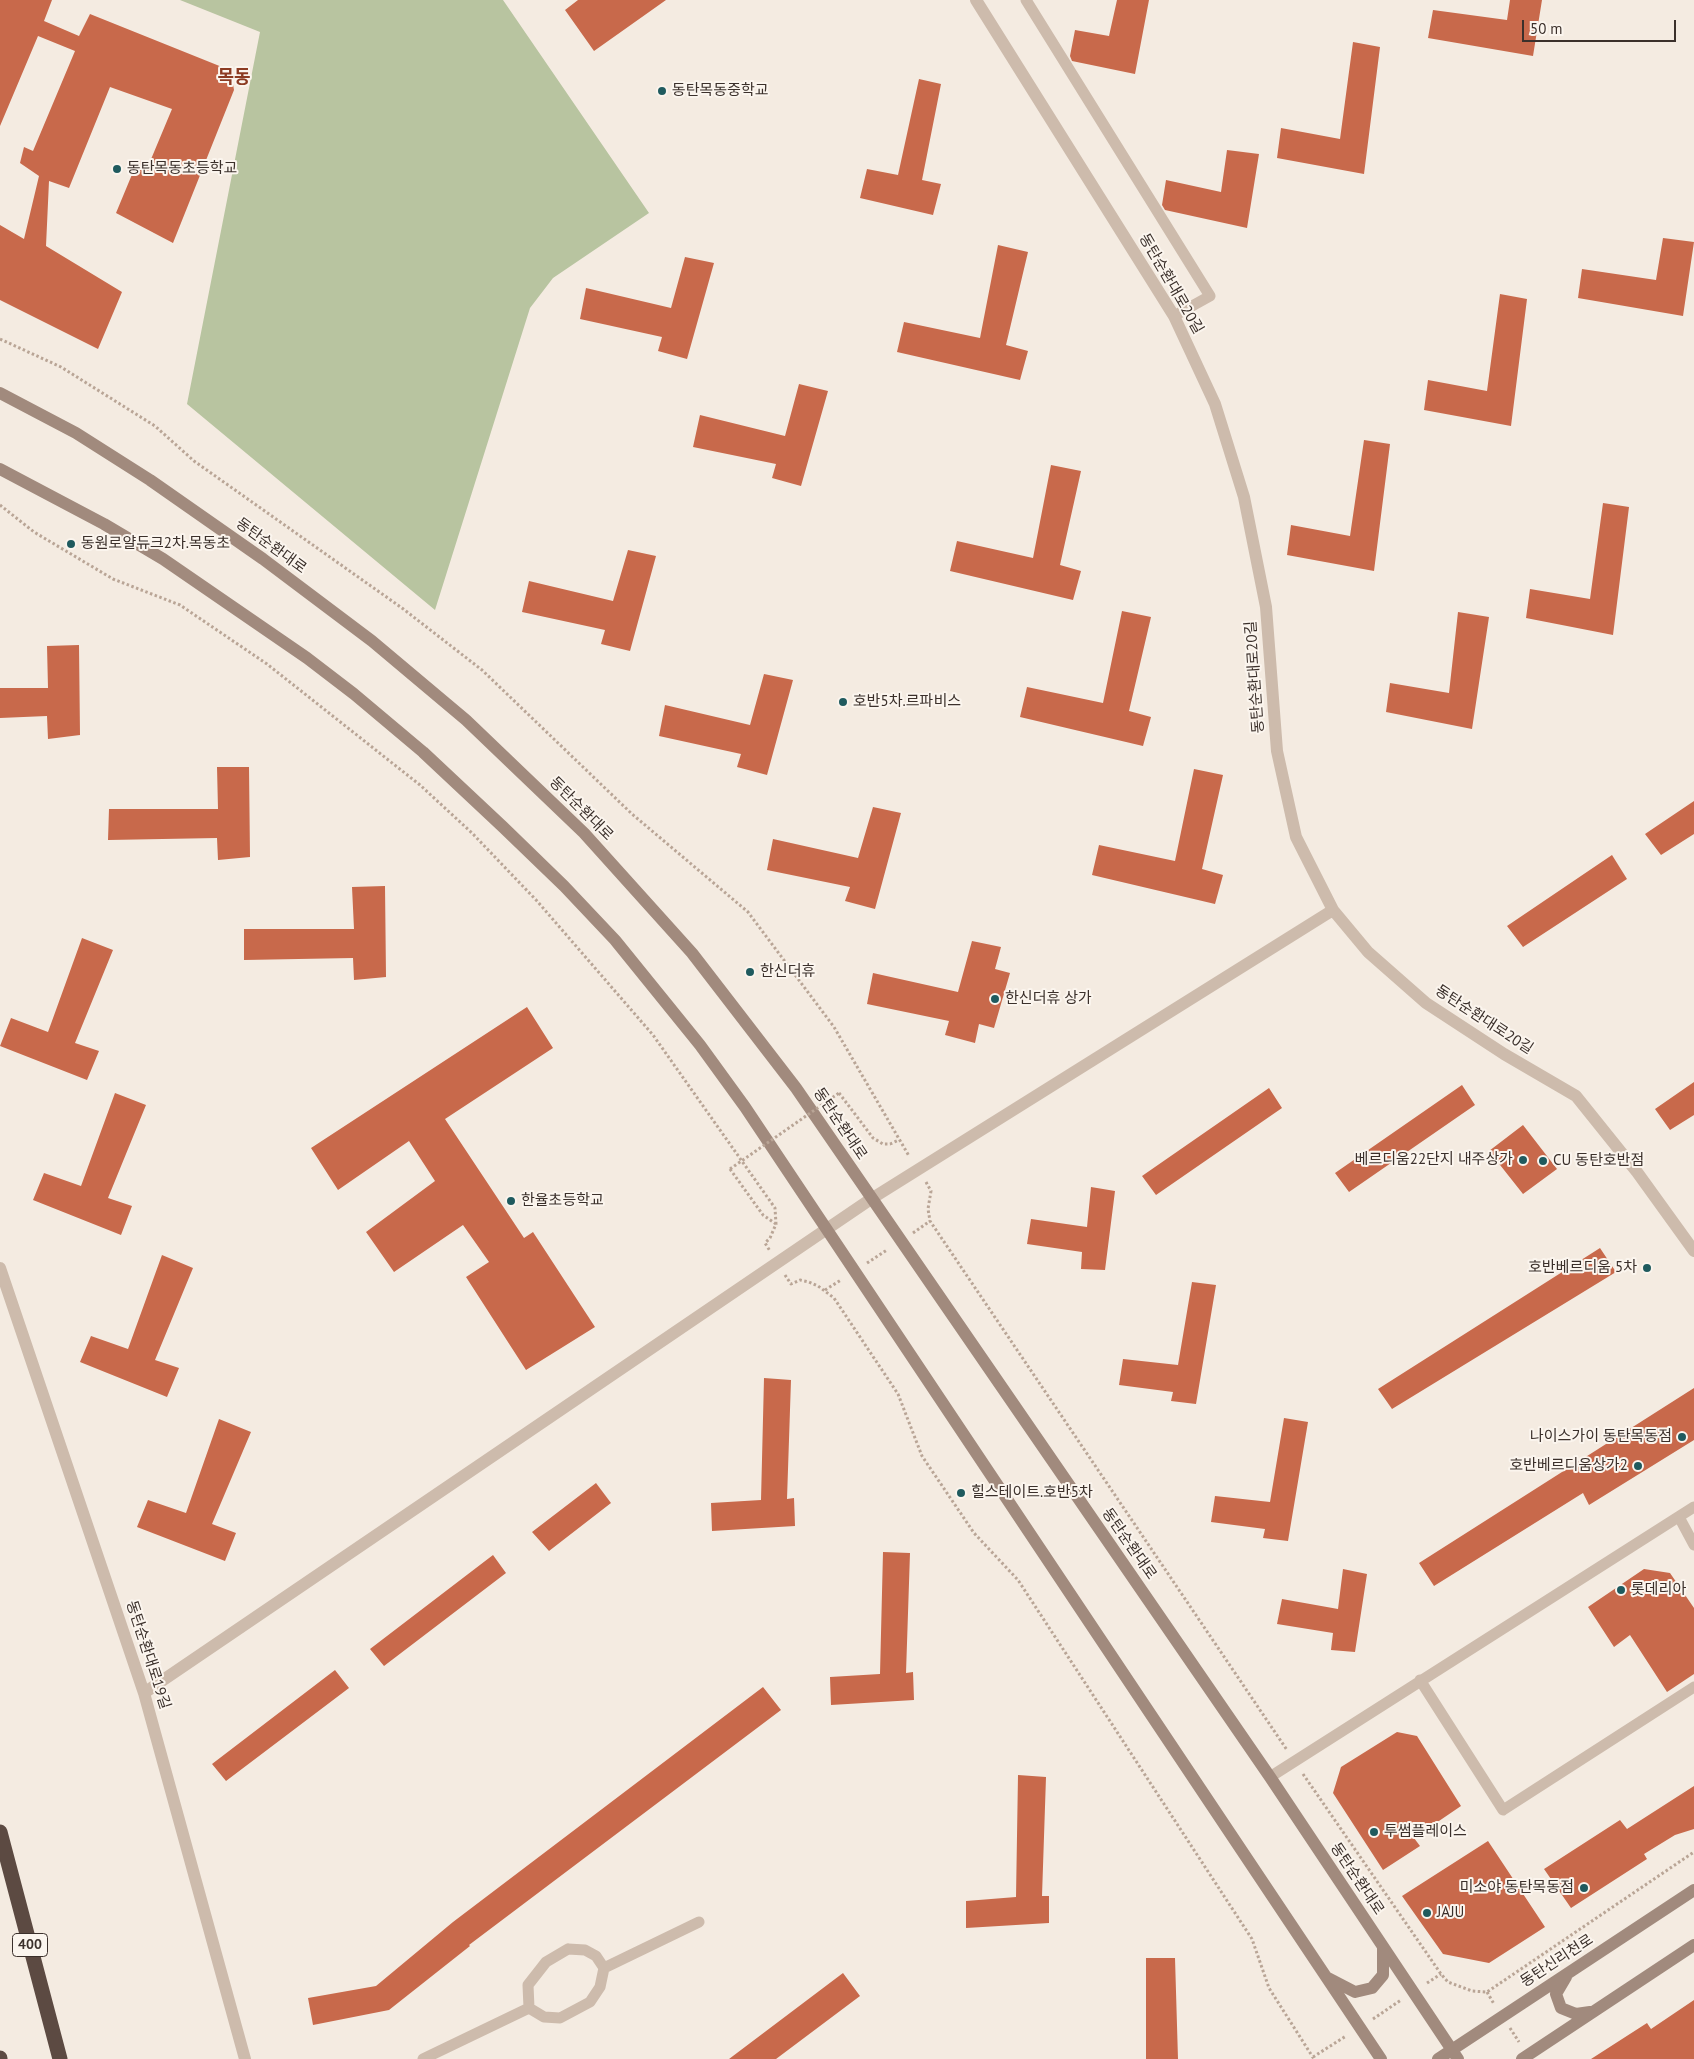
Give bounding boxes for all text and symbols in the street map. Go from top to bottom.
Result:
scale bar [1524,10,1678,42]
text: 50 m [1530,19,1563,38]
district label: 목동 [217,67,251,89]
place label: 동탄목동중학교 [672,82,769,100]
marker: 동탄목동중학교 [656,85,668,97]
place label: 동탄목동초등학교 [127,160,237,178]
marker: 동탄목동초등학교 [111,163,123,175]
street label: 동탄순환대로20길 [1135,231,1207,337]
street label: 동탄순환대로 [232,514,310,578]
place label: 동원로얄듀크2차.목동초 [81,535,230,553]
marker: 동원로얄듀크2차.목동초 [65,538,77,550]
street label: 동탄순환대로20길 [1242,620,1268,734]
place label: 호반5차.르파비스 [853,693,961,711]
marker: 호반5차.르파비스 [837,696,849,708]
street label: 동탄순환대로 [545,773,617,845]
place label: 한신더휴 [760,963,815,981]
marker: 한신더휴 [744,966,756,978]
street label: 동탄순환대로20길 [1432,982,1536,1058]
place label: 한신더휴 상가 [1005,990,1092,1008]
marker: 한신더휴 상가 [989,993,1001,1005]
street label: 동탄순환대로 [809,1085,871,1163]
place label: 베르디움22단지 내주상가 [1355,1151,1513,1169]
place label: CU 동탄호반점 [1553,1152,1644,1170]
marker: 베르디움22단지 내주상가 [1517,1154,1529,1166]
marker: CU 동탄호반점 [1537,1155,1549,1167]
place label: 한율초등학교 [521,1192,604,1210]
marker: 한율초등학교 [505,1195,517,1207]
place label: 호반베르디움 5차 [1528,1259,1637,1277]
marker: 호반베르디움 5차 [1641,1262,1653,1274]
place label: 나이스가이 동탄목동점 [1530,1428,1672,1446]
marker: 나이스가이 동탄목동점 [1676,1431,1688,1443]
place label: 호반베르디움상가2 [1509,1457,1628,1475]
marker: 호반베르디움상가2 [1632,1460,1644,1472]
place label: 힐스테이트.호반5차 [971,1484,1093,1502]
marker: 힐스테이트.호반5차 [955,1487,967,1499]
street label: 동탄순환대로 [1098,1505,1160,1583]
place label: 롯데리아 [1631,1581,1686,1599]
marker: 롯데리아 [1615,1584,1627,1596]
street label: 동탄순환대로19길 [122,1599,174,1711]
place label: 투썸플레이스 [1384,1823,1467,1841]
marker: 투썸플레이스 [1368,1826,1380,1838]
street label: 동탄순환대로 [1326,1840,1388,1918]
place label: 미소야 동탄목동점 [1460,1879,1574,1897]
marker: 미소야 동탄목동점 [1578,1882,1590,1894]
place label: JAJU [1437,1904,1464,1922]
marker: JAJU [1421,1907,1433,1919]
street label: 동탄신리천로 [1517,1931,1597,1991]
road number: 400 [12,1934,48,1956]

